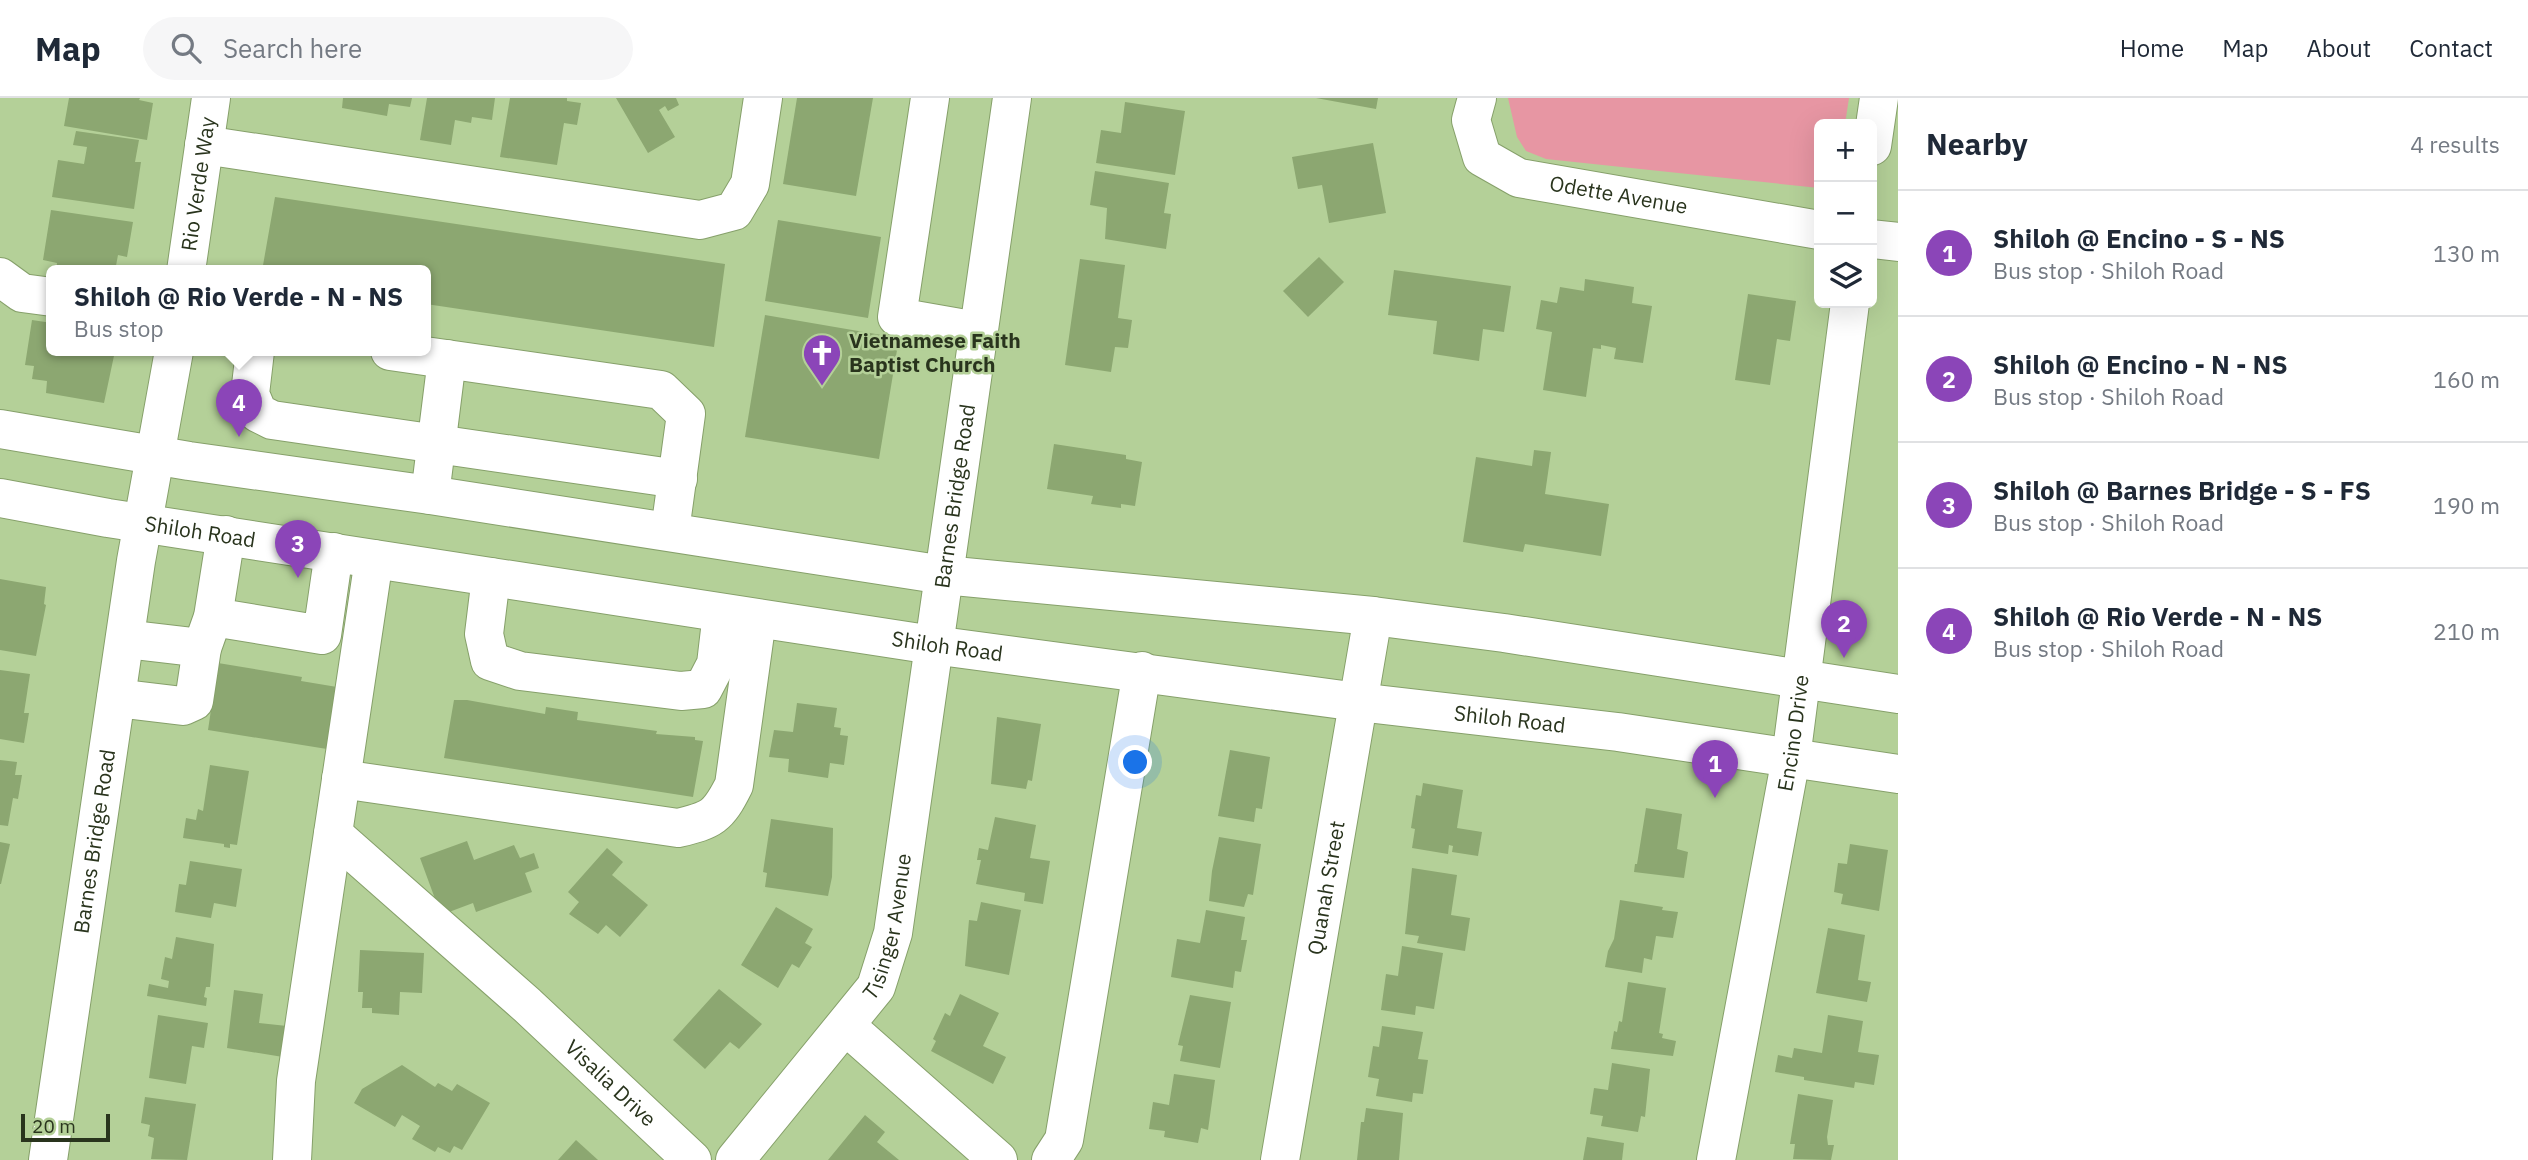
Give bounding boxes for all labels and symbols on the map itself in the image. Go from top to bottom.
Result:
street label: Rio Verde Way [174,114,221,253]
street label: Odette Avenue [1548,169,1690,220]
place label: Vietnamese Faith Baptist Church [849,326,1021,378]
church icon: Vietnamese Faith Baptist Church [801,332,843,387]
pin: 4 [216,379,262,437]
street label: Barnes Bridge Road [927,402,981,590]
street label: Shiloh Road [143,509,258,554]
pin: 3 [275,520,321,578]
pin: 2 [1821,600,1867,658]
street label: Shiloh Road [890,624,1005,667]
street label: Encino Drive [1770,673,1815,793]
street label: Shiloh Road [1452,698,1567,739]
pin: 1 [1692,740,1738,798]
your location [1118,745,1152,779]
street label: Barnes Bridge Road [66,747,121,935]
street label: Quanah Street [1300,819,1351,957]
street label: Tisinger Avenue [856,851,917,1005]
street label: Visalia Drive [559,1033,663,1132]
scale bar [21,1111,110,1143]

